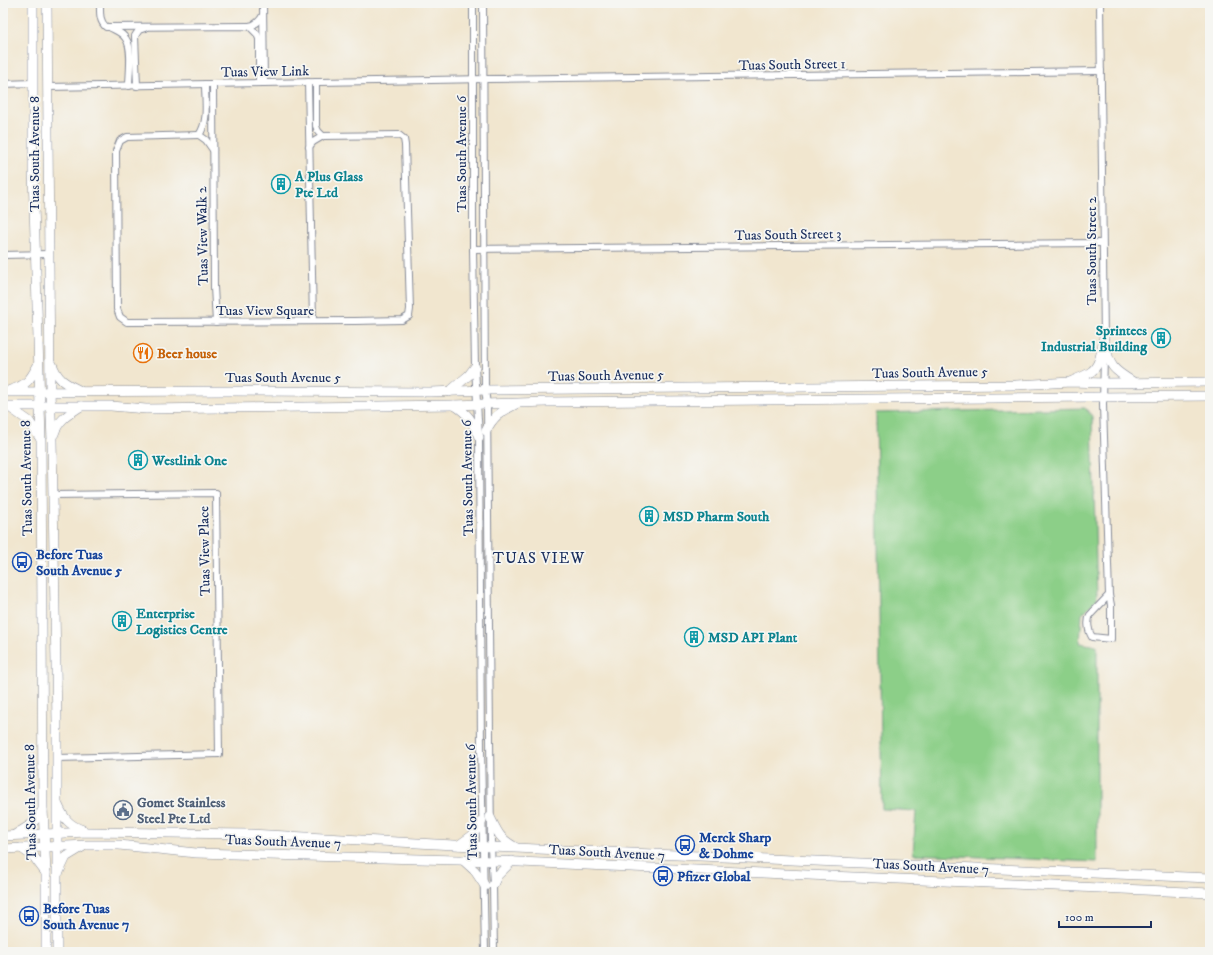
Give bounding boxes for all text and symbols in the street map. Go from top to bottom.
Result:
street label: Tuas South Street 1 [738,55,846,75]
street label: Tuas View Link [221,62,309,82]
street label: Tuas South Avenue 6 [453,95,471,212]
street label: Tuas South Avenue 8 [26,96,44,212]
place label: A Plus Glass Pte Ltd [294,168,363,202]
building icon: A Plus Glass Pte Ltd [270,173,292,195]
street label: Tuas View Walk 2 [193,186,213,286]
street label: Tuas South Street 2 [1083,197,1101,305]
street label: Tuas South Street 3 [734,225,842,245]
street label: Tuas View Square [216,302,314,320]
place label: Sprintecs Industrial Building [1041,322,1148,356]
building icon: Sprintecs Industrial Building [1150,327,1172,349]
restaurant icon: Beer house [132,342,154,364]
place label: Beer house [157,345,217,363]
street label: Tuas South Avenue 5 [872,363,988,383]
street label: Tuas South Avenue 5 [548,366,664,386]
street label: Tuas South Avenue 5 [225,369,341,387]
street label: Tuas South Avenue 6 [458,419,478,536]
street label: Tuas South Avenue 8 [17,420,37,536]
building icon: Westlink One [127,449,149,471]
place label: Westlink One [151,452,227,470]
building icon: MSD Pharm South [638,505,660,527]
street label: Tuas View Place [195,506,215,596]
place label: MSD Pharm South [663,508,770,526]
place label: Before Tuas South Avenue 5 [36,546,122,580]
district label: TUAS VIEW [493,549,585,568]
bus stop icon: Before Tuas South Avenue 5 [11,551,33,573]
place label: Enterprise Logistics Centre [136,605,228,639]
building icon: Enterprise Logistics Centre [111,610,133,632]
building icon: MSD API Plant [683,626,705,648]
place label: MSD API Plant [708,629,798,647]
street label: Tuas South Avenue 6 [462,743,482,860]
street label: Tuas South Avenue 8 [21,744,41,860]
place label: Gomet Stainless Steel Pte Ltd [137,794,226,828]
public building icon: Gomet Stainless Steel Pte Ltd [112,799,134,821]
place label: Merck Sharp & Dohme [699,829,771,863]
street label: Tuas South Avenue 7 [224,831,341,853]
bus stop icon: Merck Sharp & Dohme [674,834,696,856]
street label: Tuas South Avenue 7 [548,841,666,865]
street label: Tuas South Avenue 7 [872,855,990,879]
bus stop icon: Pfizer Global [652,865,674,887]
place label: Pfizer Global [677,868,751,886]
place label: Before Tuas South Avenue 7 [43,900,129,934]
scale bar [1059,903,1151,929]
bus stop icon: Before Tuas South Avenue 7 [18,905,40,927]
text: 100 m [1065,910,1094,925]

